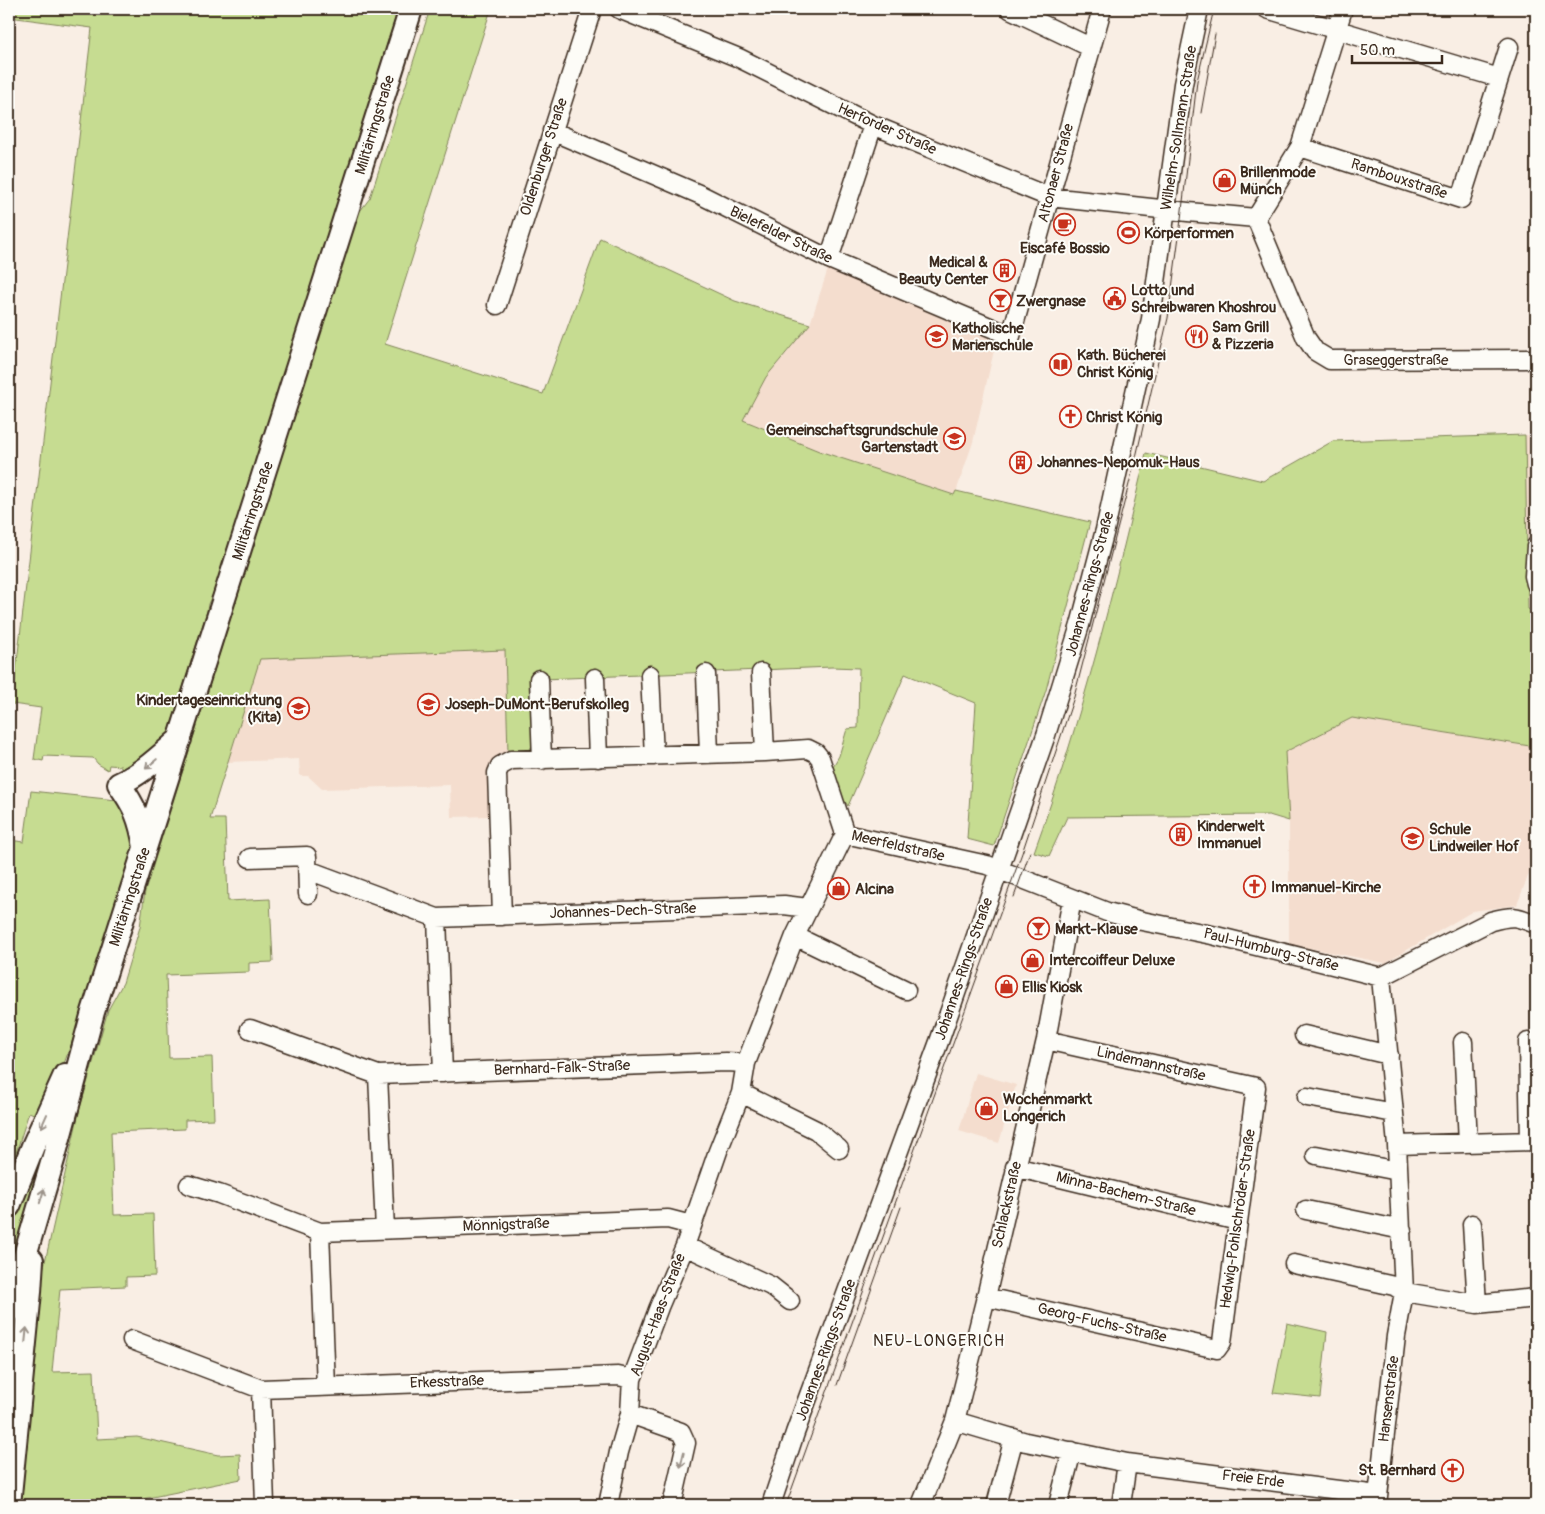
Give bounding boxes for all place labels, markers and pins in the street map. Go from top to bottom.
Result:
place label: Brillenmode Münch [1240,163,1316,199]
shop icon: Brillenmode Münch [1212,169,1236,193]
cafe icon: Eiscafé Bossio [1053,213,1077,237]
sports icon: Körperformen [1116,221,1140,245]
place label: Körperformen [1144,224,1234,243]
place label: Eiscafé Bossio [1020,239,1110,258]
place label: Medical & Beauty Center [899,253,989,289]
building icon: Medical & Beauty Center [992,259,1016,283]
place label: Lotto und Schreibwaren Khoshrou [1131,281,1277,317]
public building icon: Lotto und Schreibwaren Khoshrou [1103,287,1127,311]
bar icon: Zwergnase [988,289,1012,313]
place label: Zwergnase [1016,292,1086,311]
place label: Sam Grill & Pizzeria [1212,318,1274,354]
place label: Katholische Marienschule [952,319,1034,355]
restaurant icon: Sam Grill & Pizzeria [1184,324,1208,348]
school or university icon: Katholische Marienschule [924,325,948,349]
place label: Kath. Bücherei Christ König [1077,346,1166,382]
library icon: Kath. Bücherei Christ König [1049,352,1073,376]
church icon: Christ König [1058,405,1082,429]
place label: Christ König [1086,408,1163,427]
place label: Gemeinschaftsgrundschule Gartenstadt [766,421,939,457]
school or university icon: Gemeinschaftsgrundschule Gartenstadt [942,427,966,451]
building icon: Johannes-Nepomuk-Haus [1009,450,1033,474]
place label: Johannes-Nepomuk-Haus [1037,453,1200,472]
place label: Kindertageseinrichtung (Kita) [136,691,282,727]
school or university icon: Joseph-DuMont-Berufskolleg [417,692,441,716]
place label: Joseph-DuMont-Berufskolleg [445,695,629,714]
school or university icon: Kindertageseinrichtung (Kita) [286,697,310,721]
place label: Kinderwelt Immanuel [1197,817,1265,853]
place label: Schule Lindweiler Hof [1429,820,1520,856]
building icon: Kinderwelt Immanuel [1169,823,1193,847]
school or university icon: Schule Lindweiler Hof [1401,826,1425,850]
church icon: Immanuel-Kirche [1243,875,1267,899]
shop icon: Alcina [827,877,851,901]
place label: Immanuel-Kirche [1271,878,1382,897]
place label: Alcina [855,880,894,899]
bar icon: Markt-Klause [1027,917,1051,941]
place label: Markt-Klause [1055,920,1138,939]
shop icon: Intercoiffeur Deluxe [1021,948,1045,972]
place label: Intercoiffeur Deluxe [1049,951,1175,970]
shop icon: Ellis Kiosk [994,975,1018,999]
place label: Ellis Kiosk [1022,978,1083,997]
place label: Wochenmarkt Longerich [1003,1090,1093,1126]
shop icon: Wochenmarkt Longerich [975,1096,999,1120]
church icon: St. Bernhard [1440,1458,1464,1482]
place label: St. Bernhard [1359,1461,1436,1480]

